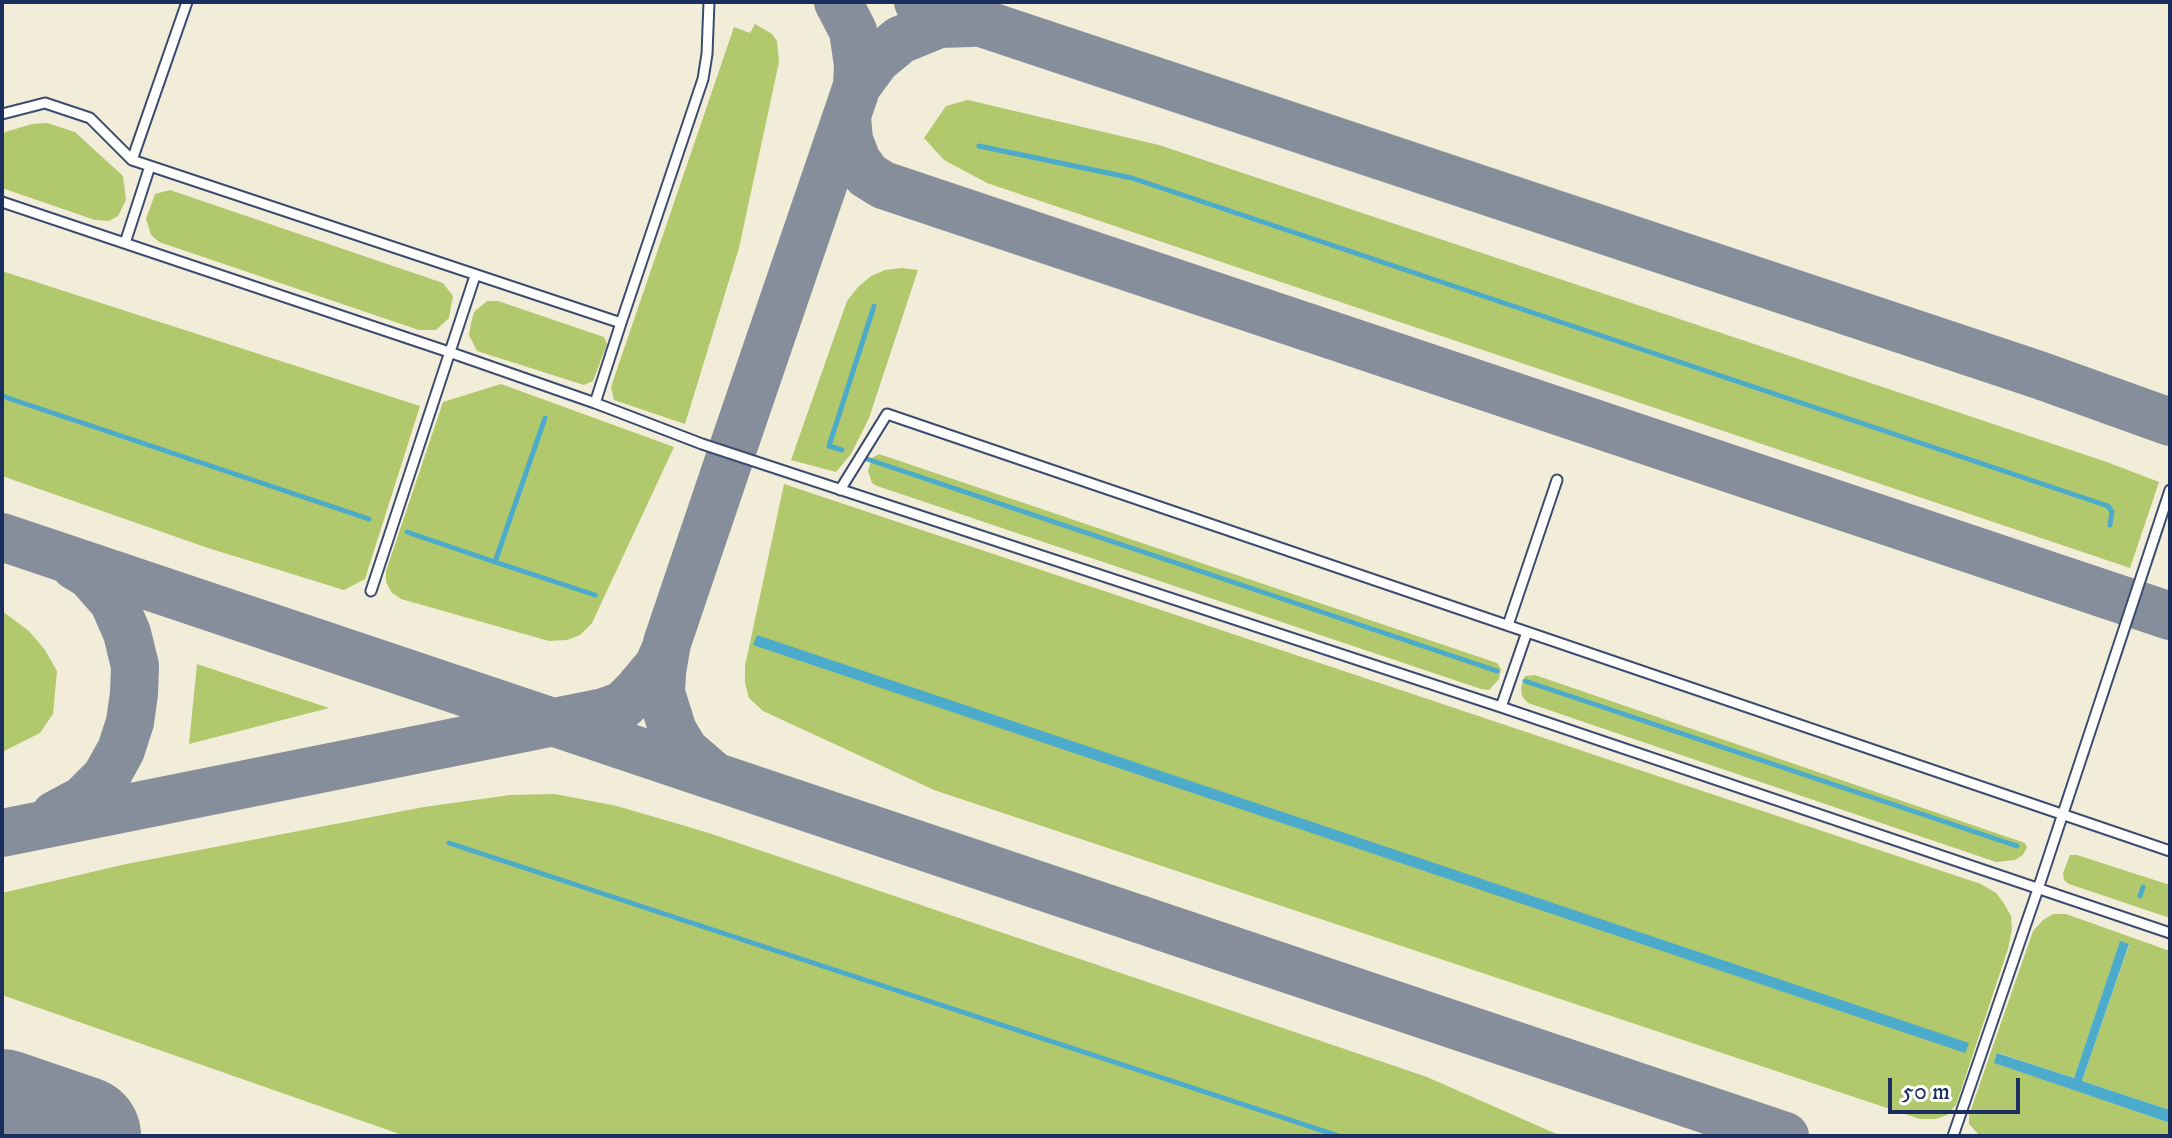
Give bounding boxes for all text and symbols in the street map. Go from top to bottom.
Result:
scale bar [1892,1062,2024,1112]
text: 50 m [1902,1077,1950,1107]

